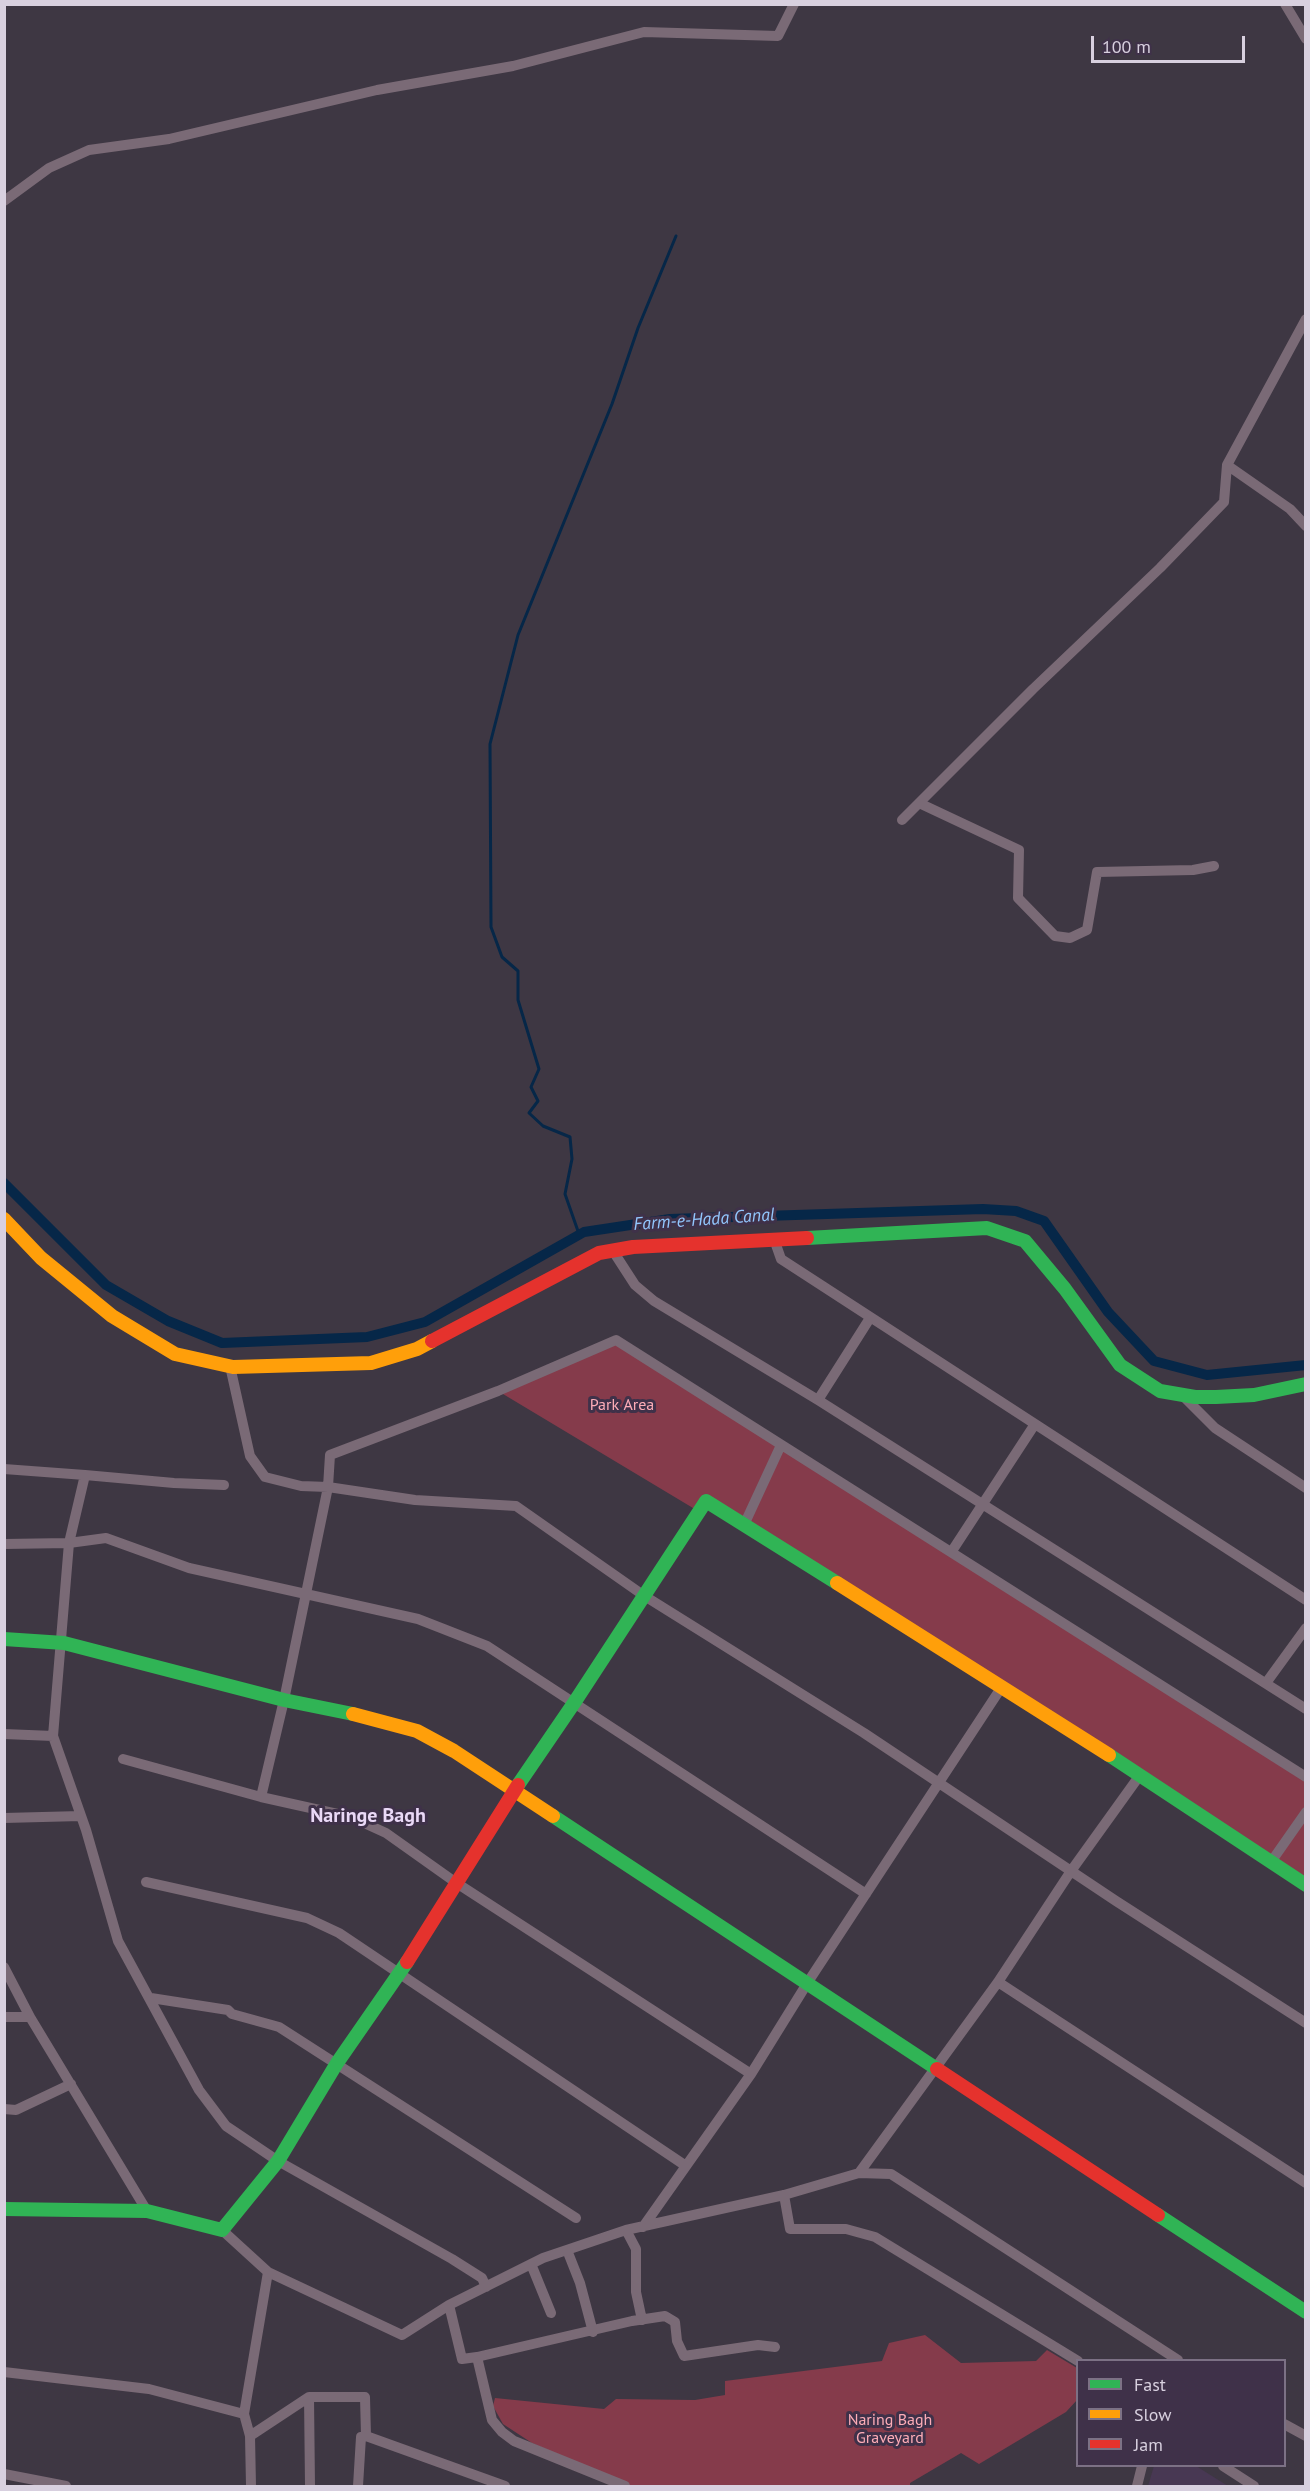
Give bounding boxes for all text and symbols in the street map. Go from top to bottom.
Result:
scale bar [1094,24,1248,62]
text: 100 m [1102,35,1151,58]
water label: Farm-e-Hada Canal [633,1204,775,1236]
park label: Park Area [590,1395,654,1415]
district label: Naringe Bagh [310,1804,426,1828]
legend [1076,2359,1286,2467]
text: Fast [1134,2373,1166,2396]
text: Slow [1134,2403,1172,2426]
park label: Naring Bagh Graveyard [848,2410,932,2448]
text: Jam [1134,2433,1163,2456]

